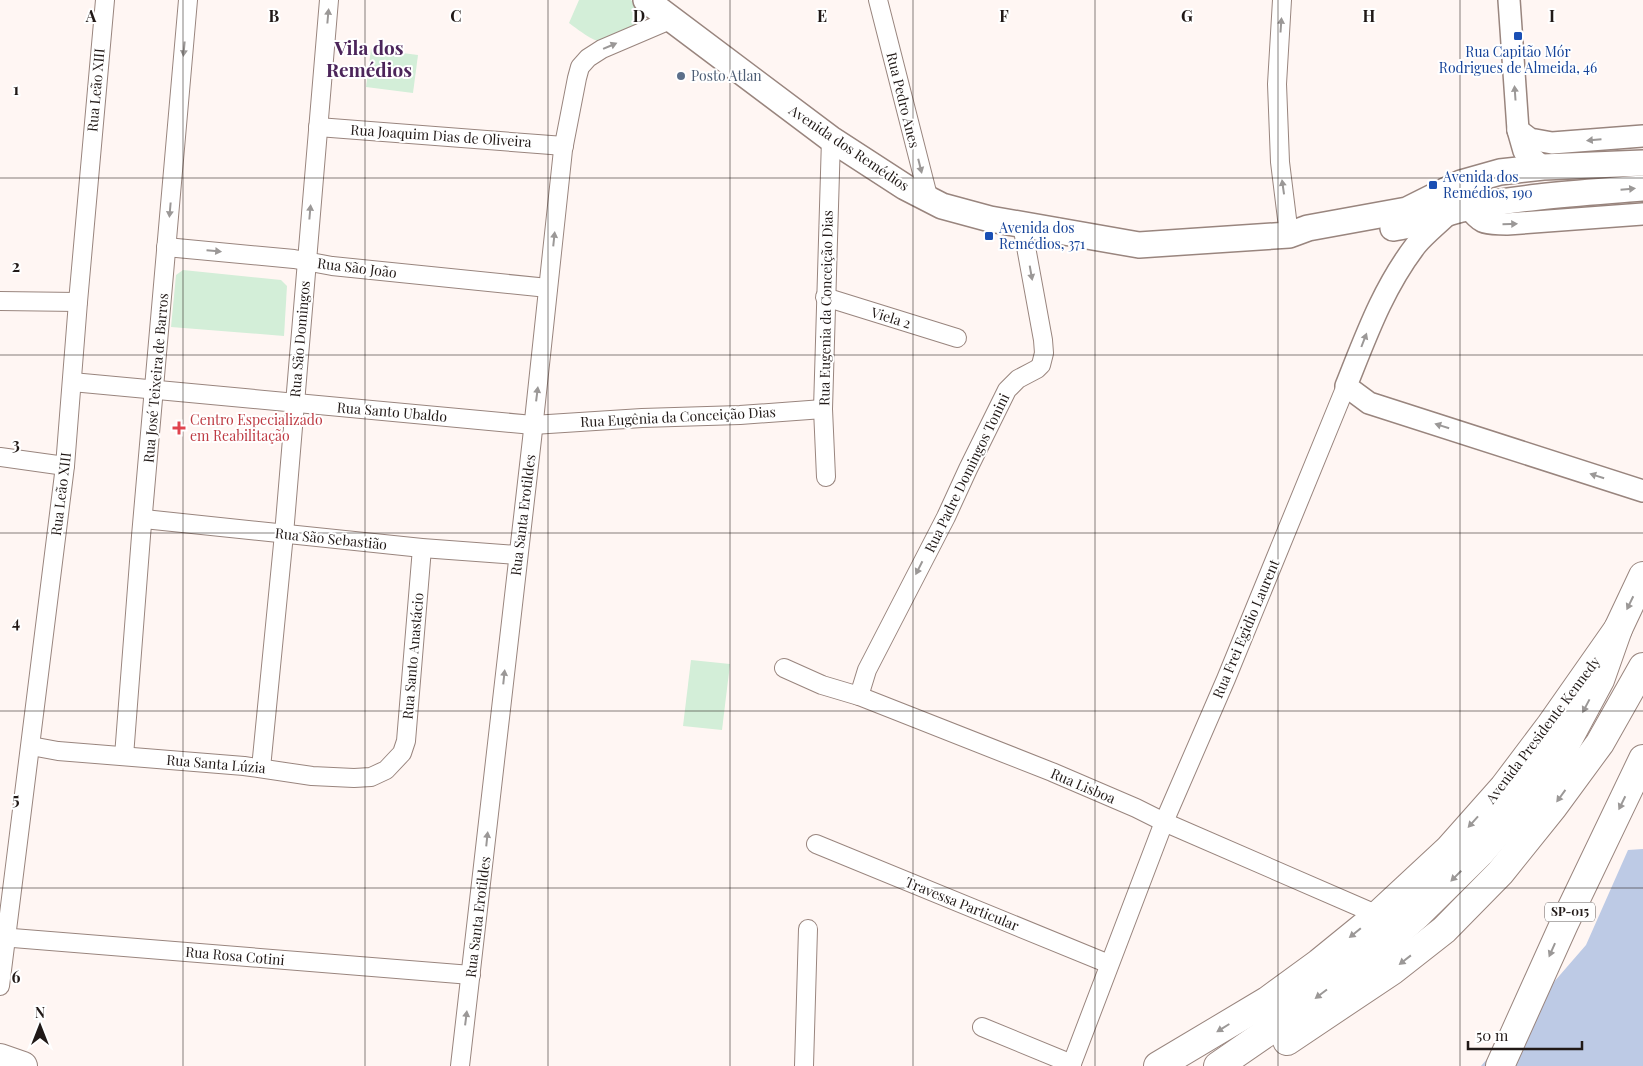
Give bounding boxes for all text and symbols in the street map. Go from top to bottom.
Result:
text: A [85,5,97,26]
text: B [269,5,280,26]
text: C [450,5,462,26]
text: D [633,5,645,26]
text: E [817,5,827,26]
text: F [999,5,1009,26]
text: G [1181,5,1193,26]
text: H [1363,5,1376,26]
text: I [1549,5,1555,26]
one-way arrow [324,7,332,23]
one-way arrow [1277,17,1285,33]
marker: Rua Capitão Mór Rodrigues de Almeida, 46 [1512,30,1524,42]
district label: Vila dos Remédios [326,34,412,82]
one-way arrow [179,41,187,57]
one-way arrow [603,41,617,49]
place label: Rua Capitão Mór Rodrigues de Almeida, 46 [1439,42,1597,77]
street label: Rua Leão XIII [82,47,109,133]
street label: Rua Pedro Anes [882,50,925,150]
place label: Posto Atlan [691,66,762,85]
marker: Posto Atlan [675,70,687,82]
text: 1 [13,78,19,99]
one-way arrow [1511,85,1519,101]
street label: Avenida dos Remédios [785,100,913,195]
street label: Rua Joaquim Dias de Oliveira [350,120,532,151]
one-way arrow [1586,136,1602,144]
one-way arrow [917,158,925,173]
place label: Avenida dos Remédios, 190 [1442,167,1533,202]
one-way arrow [1279,179,1287,195]
marker: Avenida dos Remédios, 190 [1427,179,1439,191]
one-way arrow [1621,185,1637,193]
one-way arrow [165,203,173,219]
one-way arrow [307,204,315,220]
street label: Rua Eugenia da Conceição Dias [814,210,837,406]
place label: Avenida dos Remédios, 371 [998,218,1085,253]
one-way arrow [1502,220,1518,228]
marker: Avenida dos Remédios, 371 [983,230,995,242]
one-way arrow [550,231,558,247]
one-way arrow [207,247,223,255]
street label: Rua São João [316,253,398,282]
text: 2 [12,255,20,276]
one-way arrow [1027,265,1035,281]
street label: Rua São Domingos [285,280,314,398]
street label: Rua José Teixeira de Barros [139,292,172,464]
street label: Viela 2 [868,302,914,333]
one-way arrow [1360,332,1368,347]
one-way arrow [533,386,541,402]
street label: Rua Padre Domingos Tonini [920,390,1013,555]
street label: Rua Santo Ubaldo [336,397,448,426]
street label: Rua Eugênia da Conceição Dias [580,402,776,431]
place label: Centro Especializado em Reabilitação [190,410,323,445]
marker: Centro Especializado em Reabilitação [172,421,186,435]
one-way arrow [1434,422,1449,430]
text: 3 [12,433,20,454]
street label: Rua Leão XIII [46,451,75,537]
street label: Rua Santa Erotildes [506,453,539,577]
one-way arrow [1589,472,1604,479]
street label: Rua São Sebastião [274,523,388,554]
street label: Rua Frei Egidio Laurent [1208,555,1284,701]
one-way arrow [915,561,923,575]
street label: Rua Santo Anastácio [398,592,428,720]
one-way arrow [1626,595,1634,610]
text: 4 [12,611,20,632]
street label: Avenida Presidente Kennedy [1480,652,1604,808]
one-way arrow [500,669,508,685]
one-way arrow [1582,700,1591,713]
street label: Rua Santa Lúzia [166,750,267,777]
street label: Rua Lisboa [1048,763,1119,808]
text: 5 [12,788,20,809]
one-way arrow [1556,789,1566,803]
one-way arrow [1618,796,1626,810]
one-way arrow [1467,815,1479,827]
one-way arrow [483,831,491,847]
street label: Rua Santa Erotildes [461,855,494,979]
one-way arrow [1451,870,1463,882]
street label: Travessa Particular [903,872,1023,935]
road number: SP-015 [1545,902,1595,922]
one-way arrow [1349,928,1362,939]
street label: Rua Rosa Cotini [185,942,285,969]
one-way arrow [1548,943,1556,957]
one-way arrow [1399,955,1412,966]
text: 6 [12,966,21,987]
one-way arrow [1315,989,1328,1000]
north arrow [15,1001,65,1051]
text: N [35,1003,45,1022]
one-way arrow [462,1009,470,1025]
scale bar [1468,1018,1582,1050]
one-way arrow [1217,1023,1230,1033]
text: 50 m [1476,1025,1509,1045]

